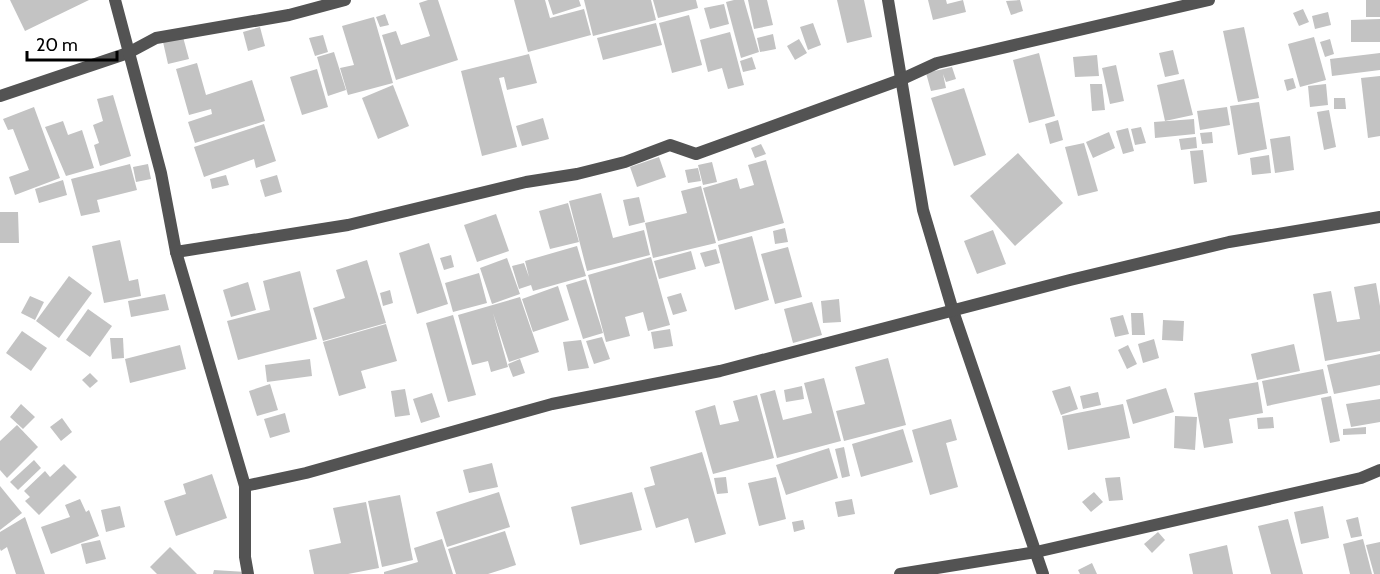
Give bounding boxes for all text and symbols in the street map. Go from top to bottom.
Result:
scale bar [27,24,117,62]
text: 20 m [36,34,78,56]

